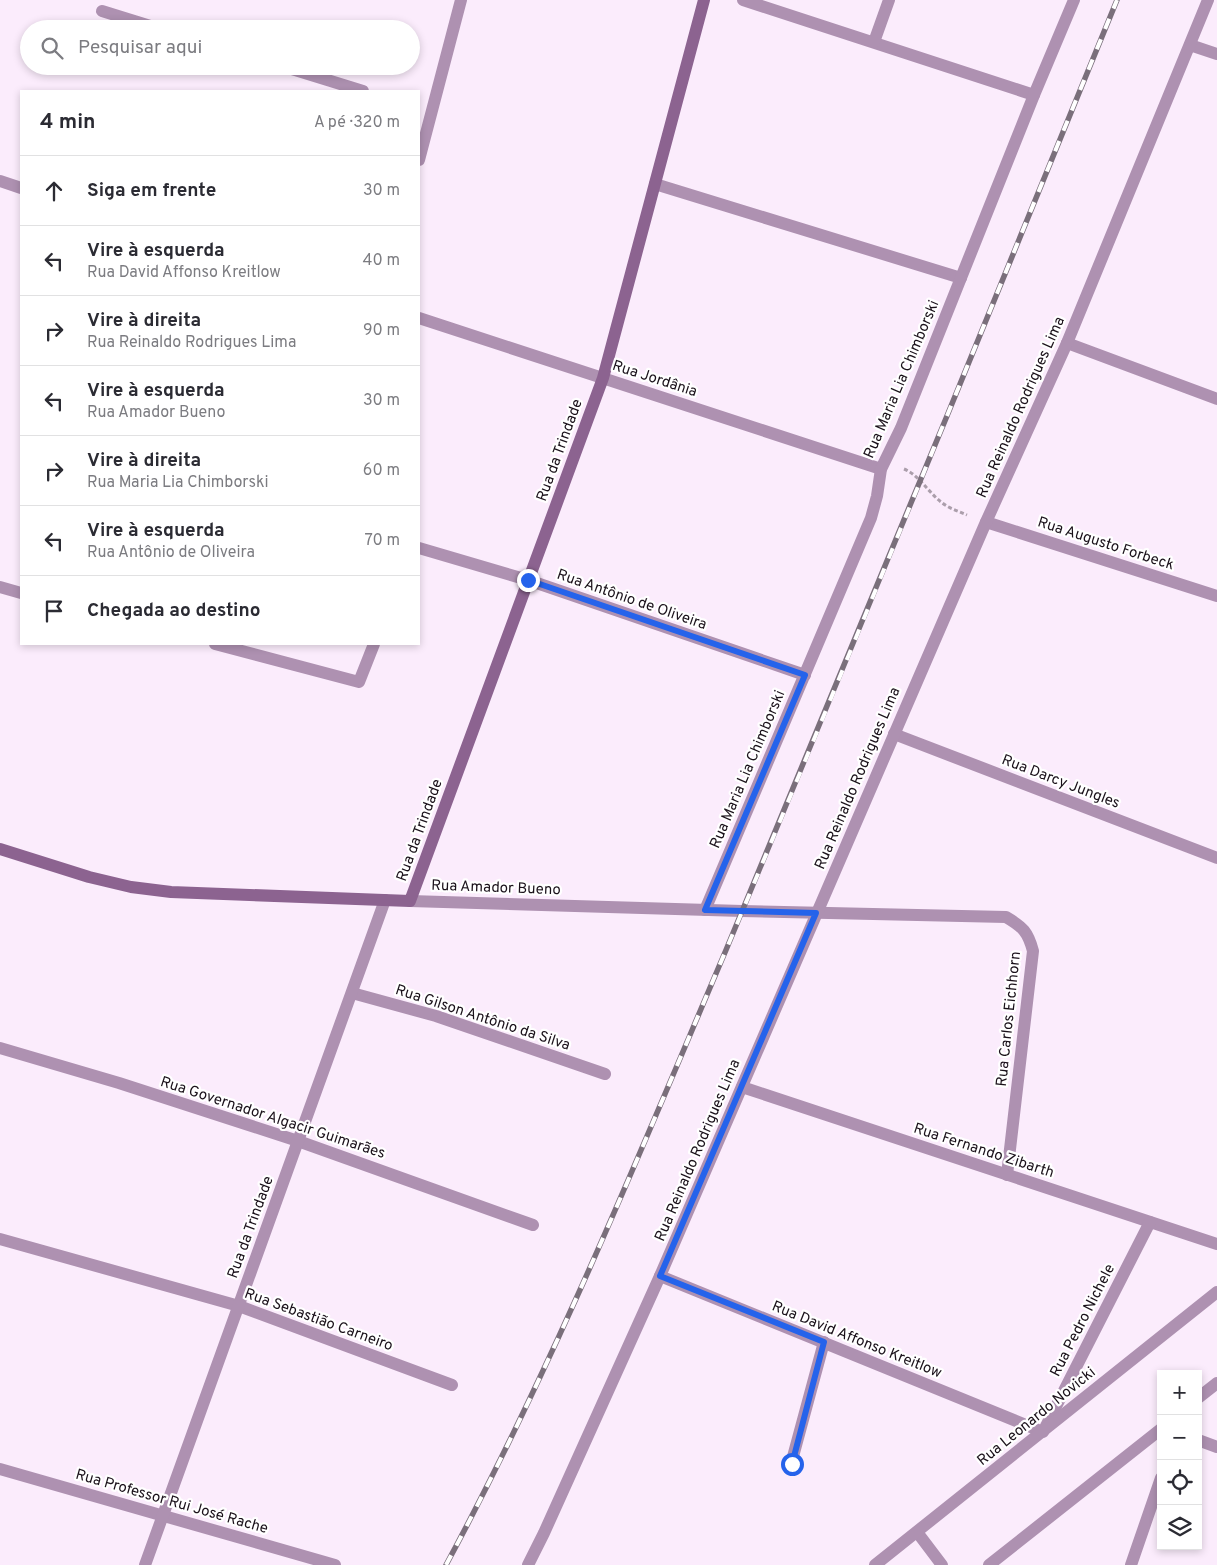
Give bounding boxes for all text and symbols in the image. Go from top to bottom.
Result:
search box [20,20,420,75]
icon: search [38,34,66,62]
text: Pesquisar aqui [78,36,202,60]
text: 4 min [40,109,96,136]
text: A pé · 320 m [314,113,400,133]
icon: ahead [40,177,68,205]
text: Siga em frente [87,179,216,203]
text: 30 m [363,181,400,201]
text: Vire à esquerda [87,239,225,263]
icon: left [40,247,68,275]
text: 40 m [362,251,400,271]
text: Rua David Affonso Kreitlow [87,263,281,283]
street label: Rua Maria Lia Chimborski [860,298,944,462]
text: Vire à direita [87,309,201,333]
street label: Rua Reinaldo Rodrigues Lima [973,314,1070,501]
icon: right [40,317,68,345]
text: 90 m [363,321,400,341]
text: Rua Reinaldo Rodrigues Lima [87,333,296,353]
street label: Rua Jordânia [610,357,699,402]
text: Vire à esquerda [87,379,225,403]
icon: left [40,387,68,415]
text: 30 m [363,391,400,411]
street label: Rua da Trindade [533,397,588,504]
text: Rua Amador Bueno [87,403,225,423]
text: Vire à direita [87,449,201,473]
icon: right [40,457,68,485]
text: 60 m [363,461,400,481]
text: Rua Maria Lia Chimborski [87,473,268,493]
street label: Rua Augusto Forbeck [1035,513,1176,575]
text: Vire à esquerda [87,519,225,543]
icon: left [40,527,68,555]
text: 70 m [365,531,400,551]
text: Rua Antônio de Oliveira [87,543,255,563]
street label: Rua Antônio de Oliveira [554,566,709,635]
route end [517,569,540,592]
icon: arrive [40,597,68,625]
text: Chegada ao destino [87,599,261,623]
street label: Rua Reinaldo Rodrigues Lima [811,685,905,873]
street label: Rua Maria Lia Chimborski [706,688,790,852]
street label: Rua Darcy Jungles [999,751,1122,814]
street label: Rua da Trindade [393,777,448,884]
street label: Rua Amador Bueno [431,877,561,900]
street label: Rua Carlos Eichhorn [993,951,1026,1088]
street label: Rua Gilson Antônio da Silva [393,981,572,1056]
street label: Rua Reinaldo Rodrigues Lima [651,1057,745,1245]
street label: Rua Governador Algacir Guimarães [158,1073,387,1164]
street label: Rua Fernando Zibarth [911,1120,1056,1183]
street label: Rua da Trindade [224,1174,279,1281]
street label: Rua Pedro Nichele [1047,1261,1120,1380]
street label: Rua Sebastião Carneiro [242,1285,395,1356]
street label: Rua David Affonso Kreitlow [769,1298,944,1383]
street label: Rua Leonardo Novicki [974,1364,1100,1471]
map controls [1157,1370,1202,1550]
button: + [1157,1370,1202,1415]
button: − [1157,1415,1202,1460]
route start [781,1453,804,1476]
button: locate [1157,1460,1202,1505]
street label: Rua Professor Rui José Rache [73,1466,270,1539]
button: layers [1157,1505,1202,1550]

